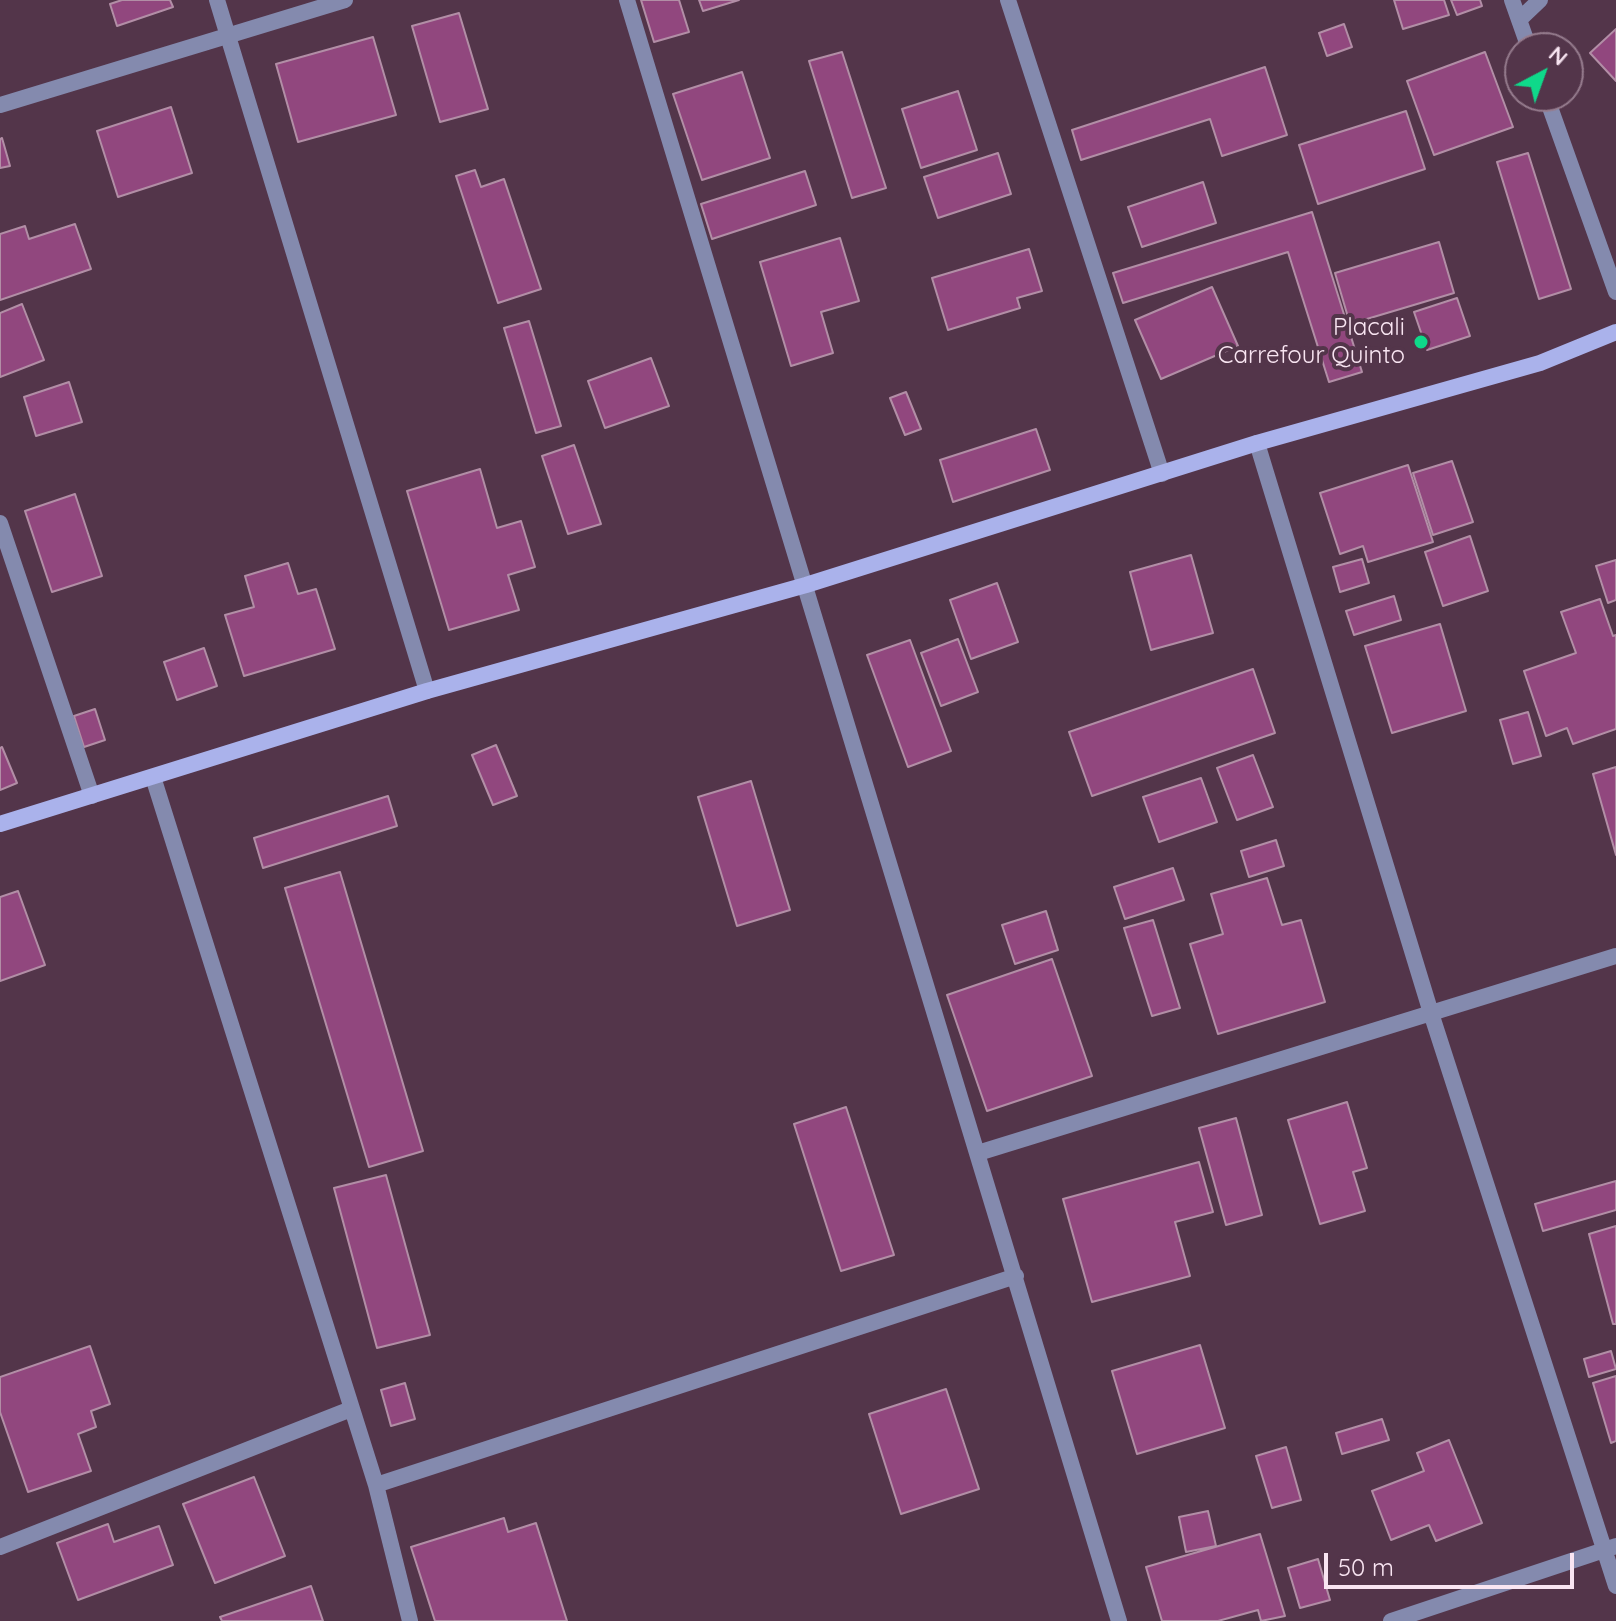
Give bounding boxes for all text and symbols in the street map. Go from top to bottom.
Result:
north arrow [1504,32,1584,112]
text: N [1543,40,1574,71]
place label: Placali Carrefour Quinto [1218,314,1405,370]
marker: Placali Carrefour Quinto [1412,333,1430,351]
scale bar [1328,1537,1578,1587]
text: 50 m [1338,1552,1394,1582]

